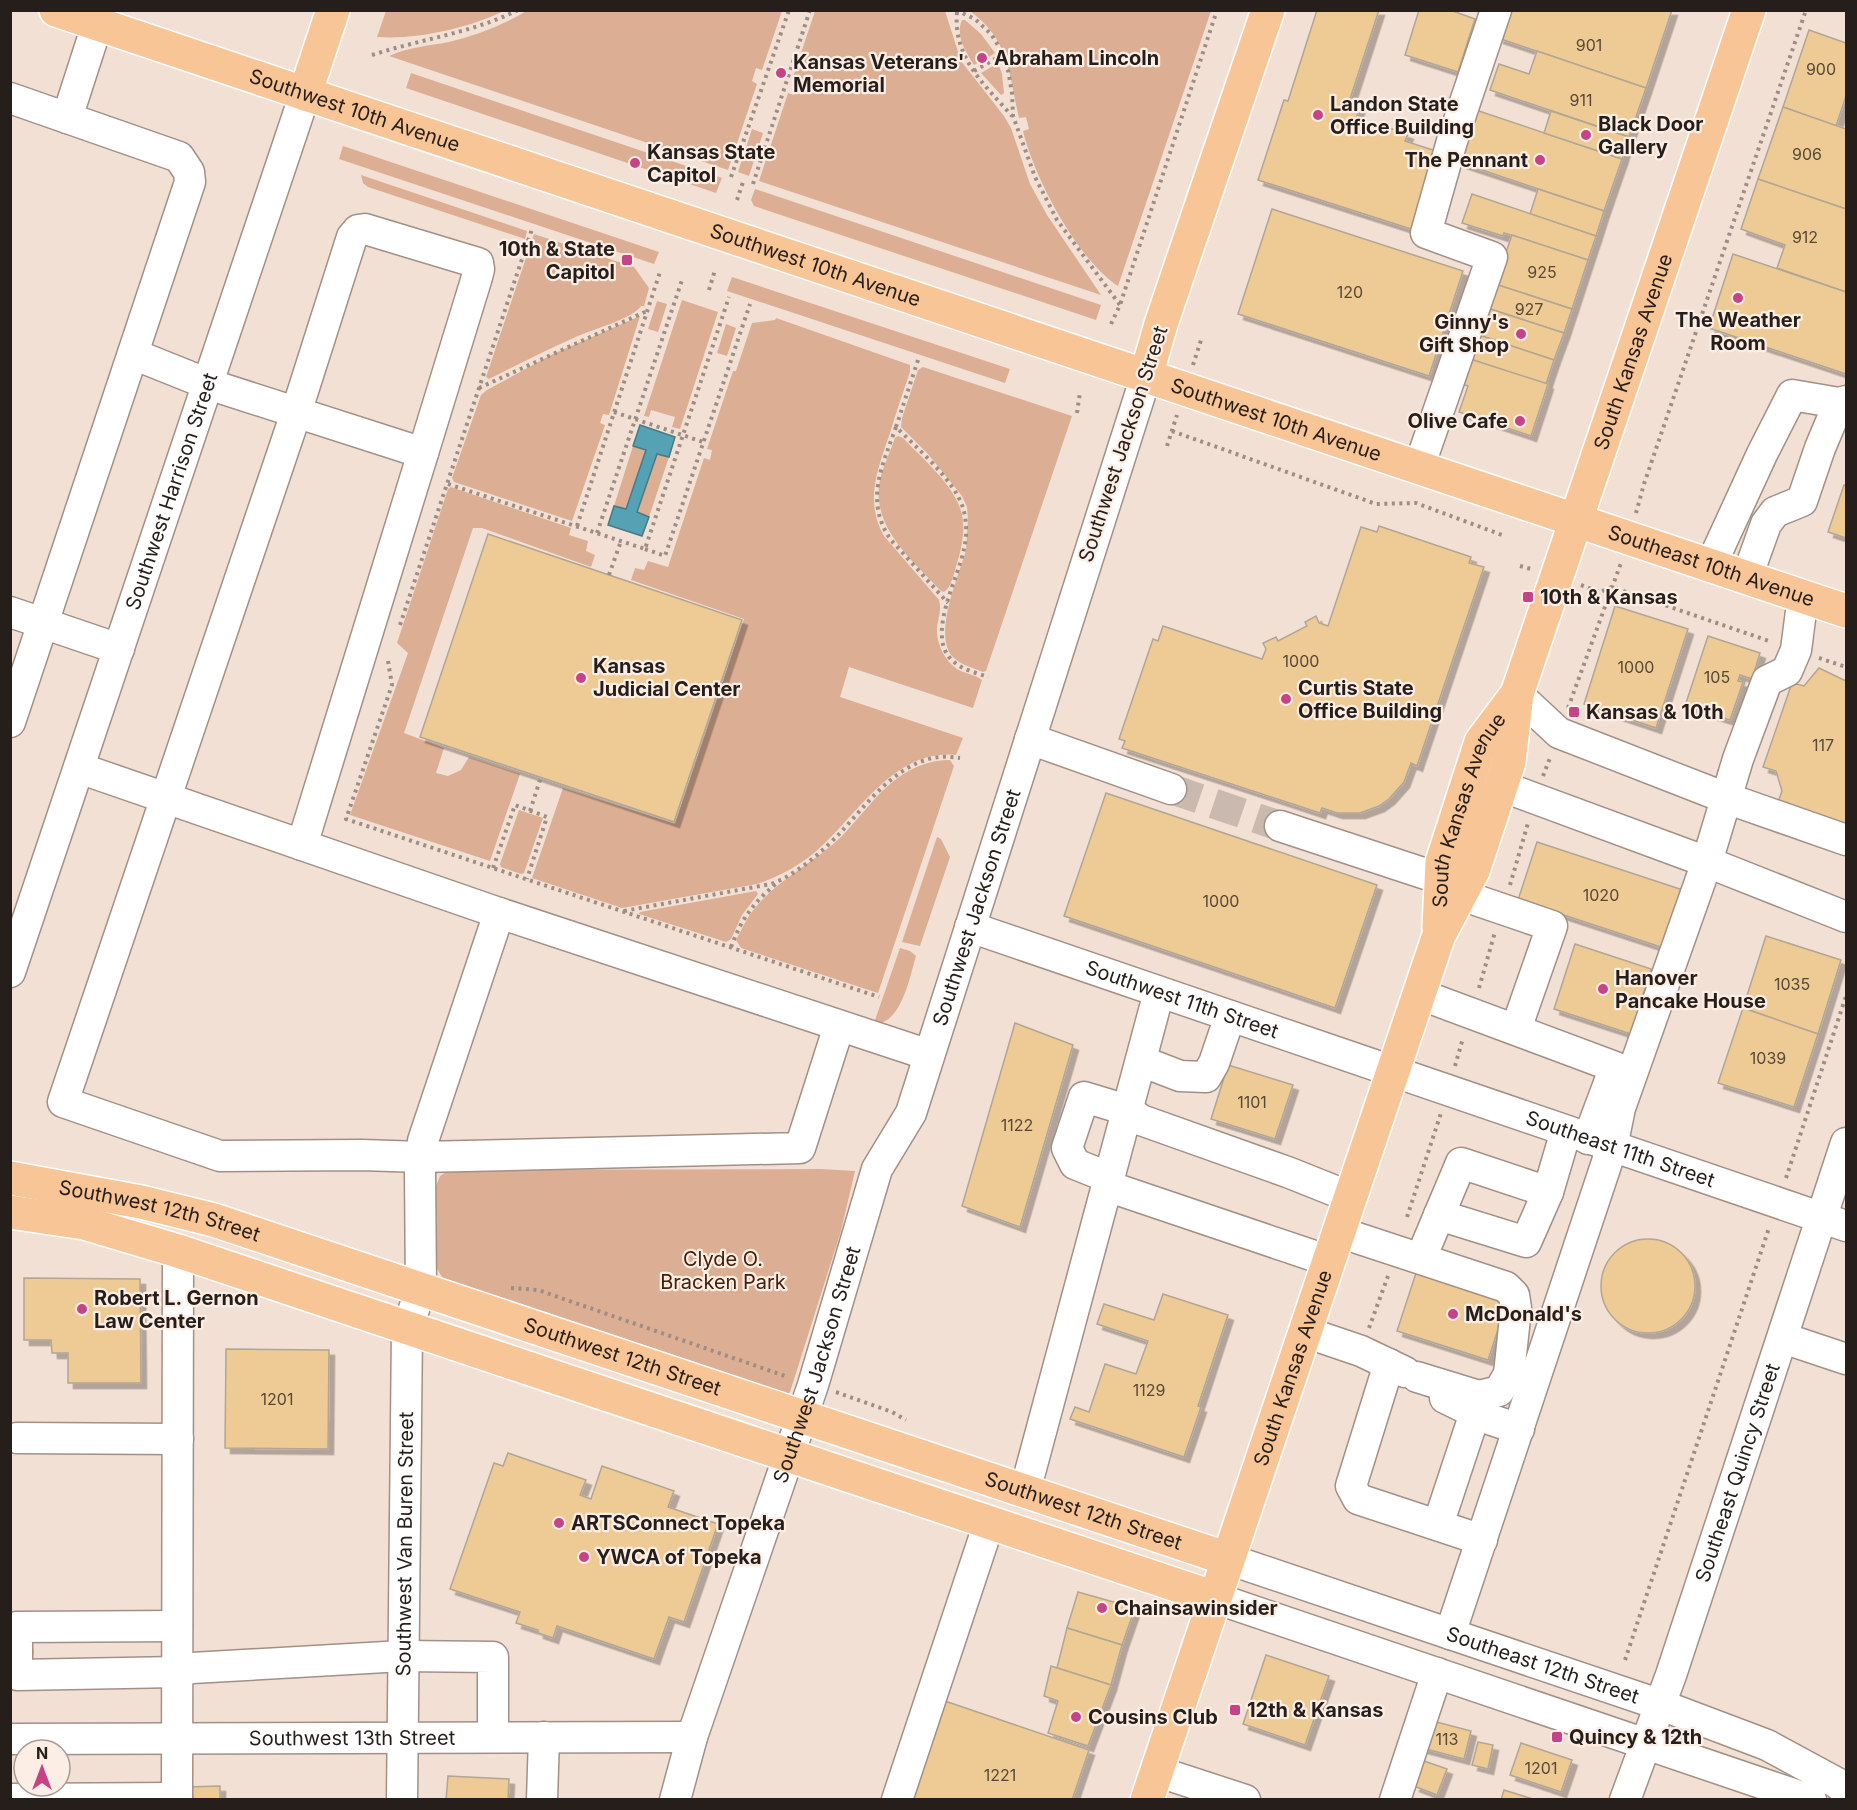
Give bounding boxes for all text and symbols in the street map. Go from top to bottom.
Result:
house number: 901 [1576,35,1602,55]
place label: Abraham Lincoln [994,46,1159,70]
place label: Kansas Veterans' Memorial [793,50,965,97]
marker: Abraham Lincoln [975,51,989,65]
house number: 900 [1806,59,1836,79]
street label: Southwest 10th Avenue [246,64,463,157]
marker: Kansas Veterans' Memorial [774,66,788,80]
house number: 911 [1570,90,1592,110]
place label: Landon State Office Building [1330,92,1474,139]
marker: Landon State Office Building [1311,108,1325,122]
place label: Black Door Gallery [1598,112,1704,159]
marker: Black Door Gallery [1579,128,1593,142]
place label: Kansas State Capitol [647,140,775,187]
house number: 906 [1792,144,1822,164]
place label: The Pennant [1405,148,1528,172]
marker: The Pennant [1533,153,1547,167]
marker: Kansas State Capitol [628,156,642,170]
street label: Southwest 10th Avenue [707,218,924,311]
house number: 912 [1792,227,1818,247]
place label: 10th & State Capitol [499,237,615,284]
street label: South Kansas Avenue [1589,251,1677,453]
marker: 10th & State Capitol [620,253,634,267]
house number: 925 [1527,262,1557,282]
house number: 120 [1337,282,1363,302]
marker: The Weather Room [1731,291,1745,305]
house number: 927 [1515,299,1543,319]
place label: The Weather Room [1675,308,1801,355]
place label: Ginny's Gift Shop [1419,310,1509,357]
street label: Southwest Jackson Street [1073,322,1173,565]
marker: Ginny's Gift Shop [1514,327,1528,341]
street label: Southwest Harrison Street [121,369,223,613]
street label: Southwest 10th Avenue [1168,373,1385,466]
place label: Olive Cafe [1408,409,1508,433]
marker: Olive Cafe [1513,414,1527,428]
street label: Southeast 10th Avenue [1605,520,1818,612]
place label: 10th & Kansas [1540,585,1678,609]
marker: 10th & Kansas [1521,590,1535,604]
house number: 1000 [1283,651,1319,671]
place label: Kansas Judicial Center [593,654,740,701]
house number: 1000 [1618,657,1654,677]
house number: 105 [1704,667,1730,687]
marker: Kansas Judicial Center [574,671,588,685]
place label: Curtis State Office Building [1298,676,1442,723]
marker: Curtis State Office Building [1279,692,1293,706]
place label: Kansas & 10th [1586,700,1724,724]
marker: Kansas & 10th [1567,705,1581,719]
street label: South Kansas Avenue [1428,708,1511,908]
house number: 117 [1812,735,1834,755]
street label: Southwest Jackson Street [928,786,1026,1029]
house number: 1020 [1583,885,1619,905]
house number: 1000 [1203,891,1239,911]
street label: Southwest 11th Street [1082,955,1282,1044]
place label: Hanover Pancake House [1615,966,1766,1013]
house number: 1035 [1774,974,1810,994]
marker: Hanover Pancake House [1596,982,1610,996]
house number: 1039 [1750,1048,1786,1068]
house number: 1101 [1237,1092,1267,1112]
street label: Southeast 11th Street [1523,1106,1718,1192]
house number: 1122 [1001,1115,1033,1135]
street label: Southwest 12th Street [57,1175,264,1247]
street label: Southwest Jackson Street [768,1243,866,1486]
park label: Clyde O. Bracken Park [660,1247,786,1294]
street label: South Kansas Avenue [1249,1267,1337,1469]
place label: Robert L. Gernon Law Center [94,1286,259,1333]
marker: Robert L. Gernon Law Center [75,1302,89,1316]
place label: McDonald's [1465,1302,1582,1326]
marker: McDonald's [1446,1307,1460,1321]
street label: Southwest 12th Street [521,1312,724,1401]
street label: Southeast Quincy Street [1690,1360,1785,1585]
house number: 1129 [1133,1380,1165,1400]
house number: 1201 [261,1389,293,1409]
street label: Southwest Van Buren Street [391,1411,418,1676]
street label: Southwest 12th Street [982,1467,1185,1555]
place label: ARTSConnect Topeka [571,1511,785,1535]
marker: ARTSConnect Topeka [552,1516,566,1530]
place label: YWCA of Topeka [596,1545,762,1569]
marker: YWCA of Topeka [577,1550,591,1564]
place label: Chainsawinsider [1114,1596,1278,1620]
marker: Chainsawinsider [1095,1601,1109,1615]
street label: Southeast 12th Street [1443,1621,1642,1709]
place label: 12th & Kansas [1247,1698,1383,1722]
marker: 12th & Kansas [1228,1703,1242,1717]
place label: Cousins Club [1088,1705,1218,1729]
marker: Cousins Club [1069,1710,1083,1724]
place label: Quincy & 12th [1569,1725,1702,1749]
street label: Southwest 13th Street [249,1726,456,1750]
house number: 113 [1436,1729,1458,1749]
marker: Quincy & 12th [1550,1730,1564,1744]
north arrow [12,1738,72,1798]
text: N [36,1743,48,1763]
house number: 1201 [1525,1758,1557,1778]
house number: 1221 [984,1765,1016,1785]

